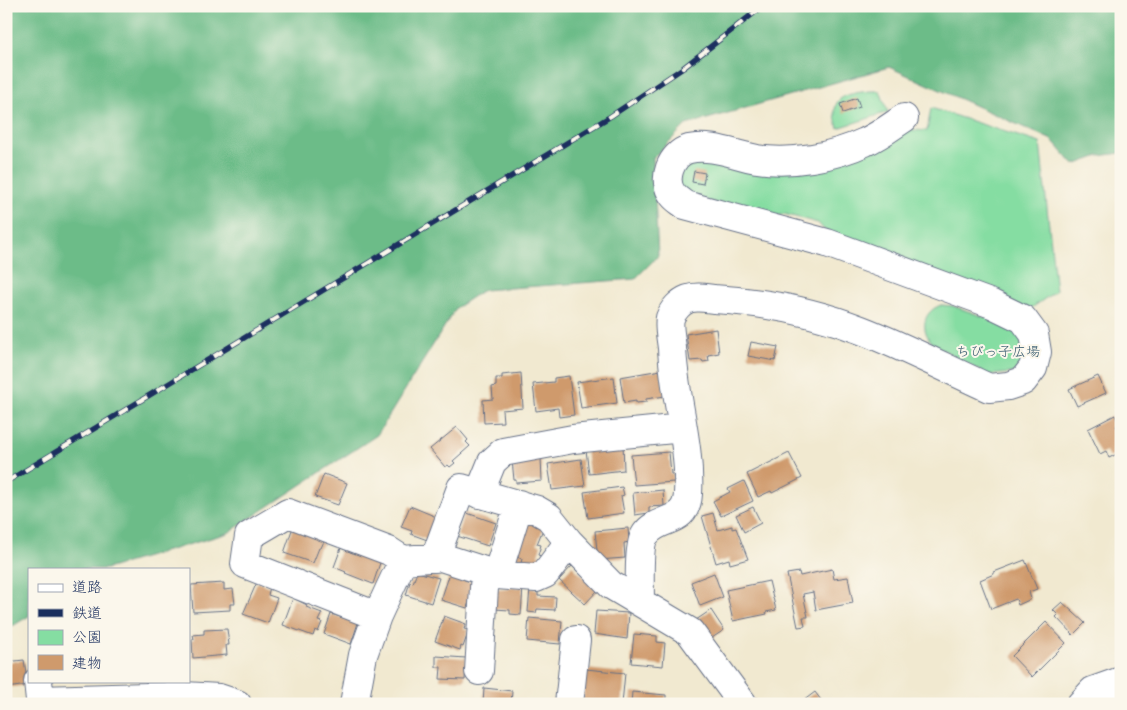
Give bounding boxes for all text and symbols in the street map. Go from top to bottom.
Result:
park label: ちびっ子広場 [956,341,1040,360]
legend [28,568,190,682]
text: 道路 [72,576,102,596]
text: 鉄道 [72,602,102,622]
text: 公園 [72,626,102,646]
text: 建物 [72,652,102,672]

